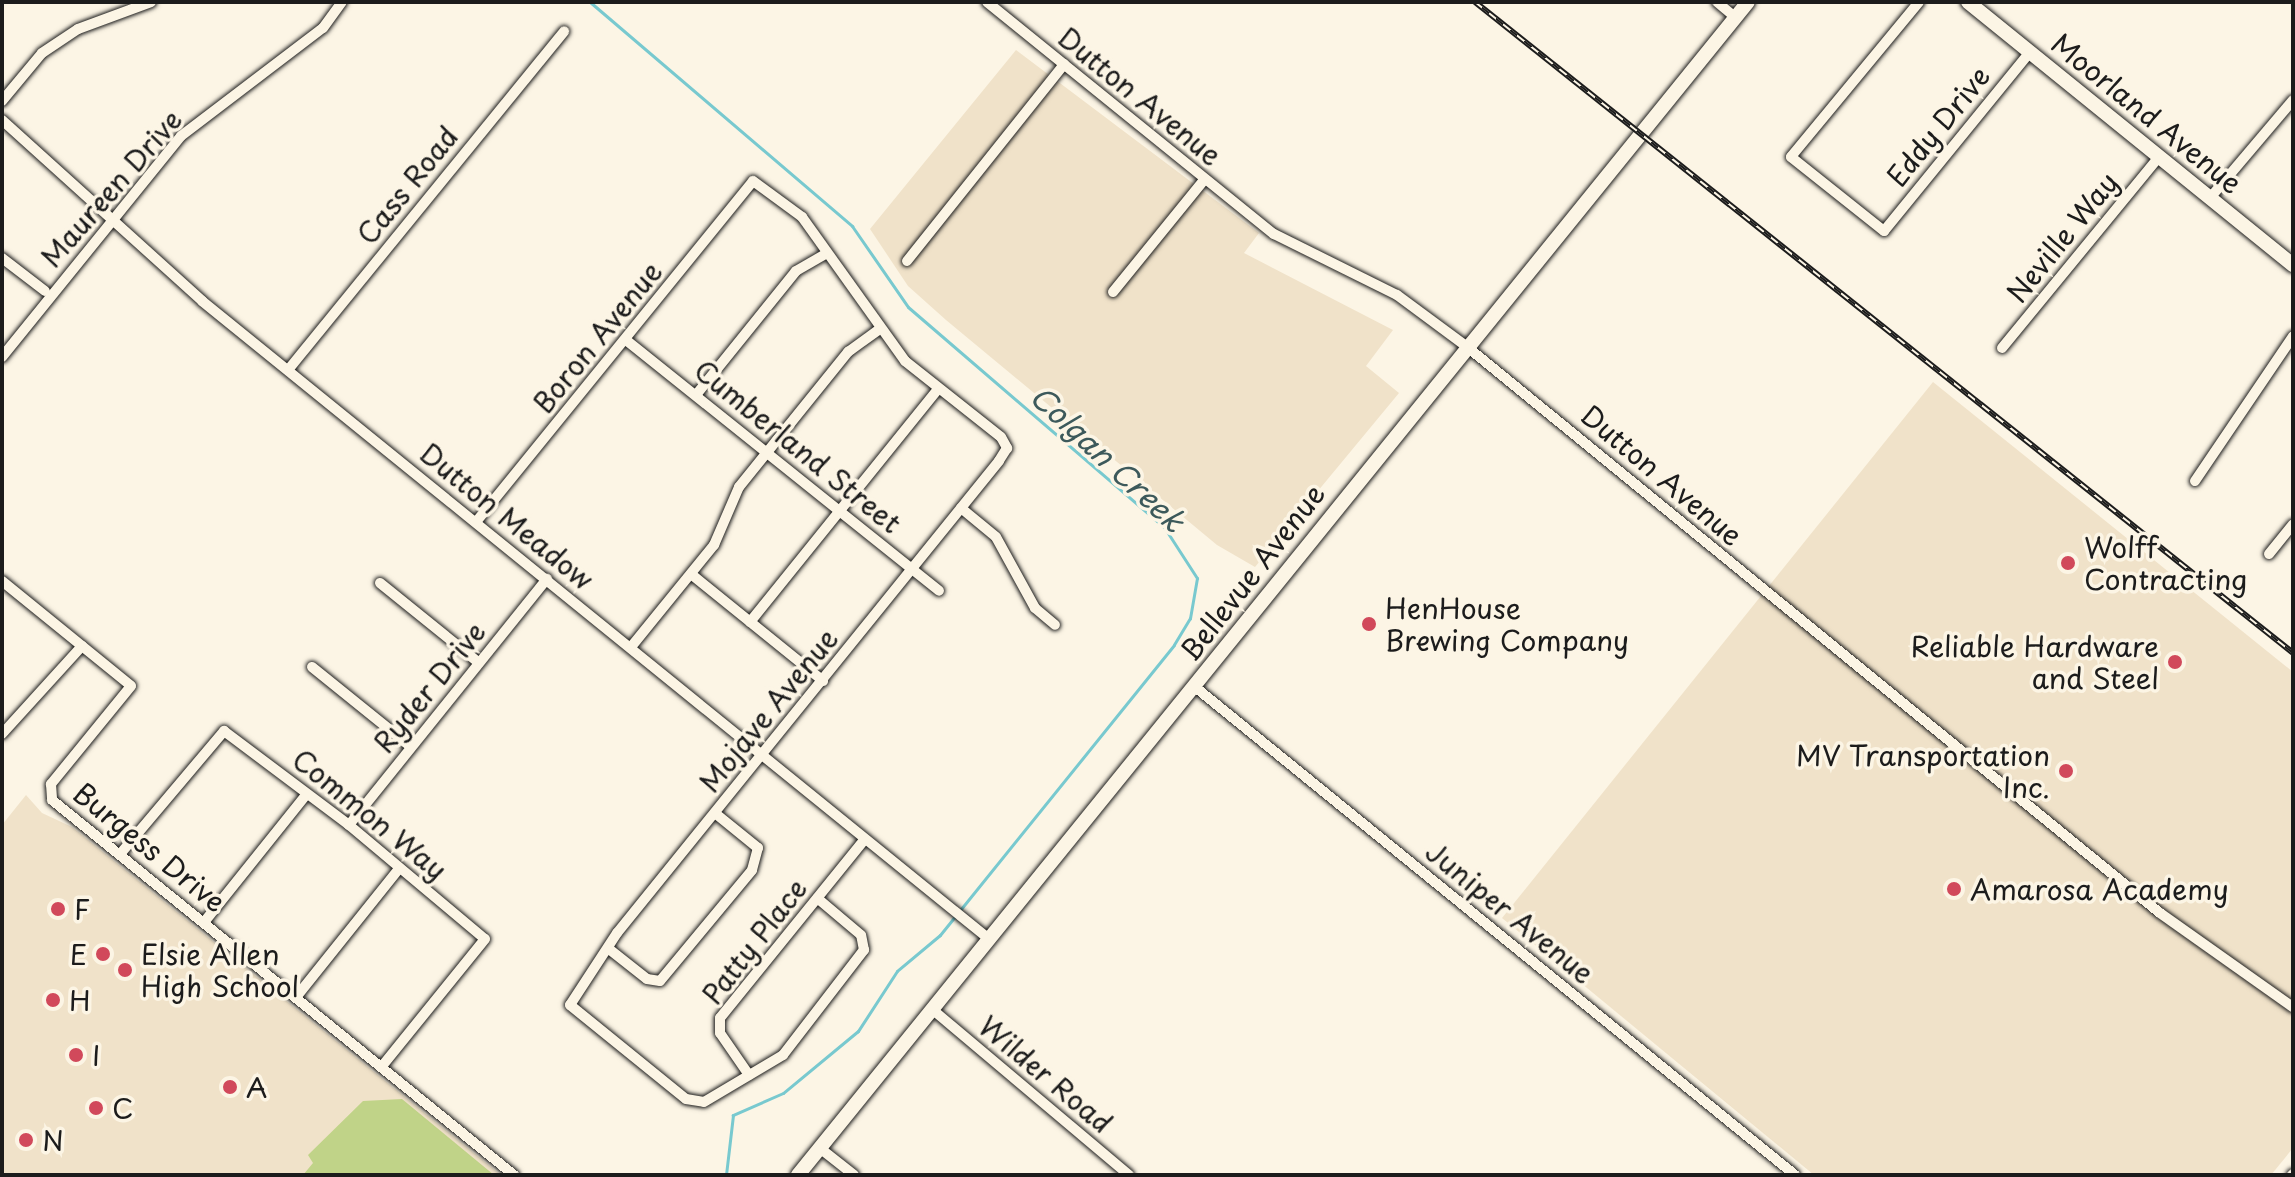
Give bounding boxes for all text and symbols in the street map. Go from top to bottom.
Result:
street label: Dutton Avenue [1053,21,1227,171]
street label: Moorland Avenue [2045,26,2249,200]
street label: Eddy Drive [1879,59,1997,193]
street label: Maureen Drive [33,101,189,275]
street label: Cass Road [350,120,464,250]
street label: Neville Way [1999,165,2125,309]
street label: Boron Avenue [526,255,668,419]
street label: Cumberland Street [688,353,908,539]
water label: Colgan Creek [1023,377,1193,539]
street label: Dutton Avenue [1576,399,1748,551]
street label: Dutton Meadow [414,436,600,596]
street label: Bellevue Avenue [1172,476,1332,668]
place label: Wolff Contracting [2084,530,2247,596]
marker: Wolff Contracting [2059,554,2077,572]
place label: HenHouse Brewing Company [1385,591,1629,657]
street label: Ryder Drive [366,614,492,760]
marker: HenHouse Brewing Company [1360,615,1378,633]
street label: Mojave Avenue [692,621,844,799]
place label: Reliable Hardware and Steel [1912,629,2159,695]
marker: Reliable Hardware and Steel [2166,653,2184,671]
place label: MV Transportation Inc. [1794,738,2050,804]
street label: Common Way [286,742,454,886]
marker: MV Transportation Inc. [2057,762,2075,780]
street label: Burgess Drive [67,776,233,918]
street label: Juniper Avenue [1419,833,1601,991]
street label: Patty Place [694,871,814,1011]
place label: Amarosa Academy [1970,872,2228,906]
marker: Amarosa Academy [1945,880,1963,898]
place label: F [74,892,90,926]
marker: F [49,900,67,918]
place label: E [69,937,87,971]
place label: Elsie Allen High School [141,937,300,1003]
marker: E [94,945,112,963]
marker: Elsie Allen High School [116,961,134,979]
place label: H [69,983,91,1017]
marker: H [44,991,62,1009]
street label: Wilder Road [972,1008,1120,1140]
place label: I [92,1038,101,1072]
marker: I [67,1046,85,1064]
place label: A [246,1070,267,1104]
marker: A [221,1078,239,1096]
place label: C [112,1091,134,1125]
marker: C [87,1099,105,1117]
place label: N [42,1123,64,1157]
marker: N [17,1131,35,1149]

